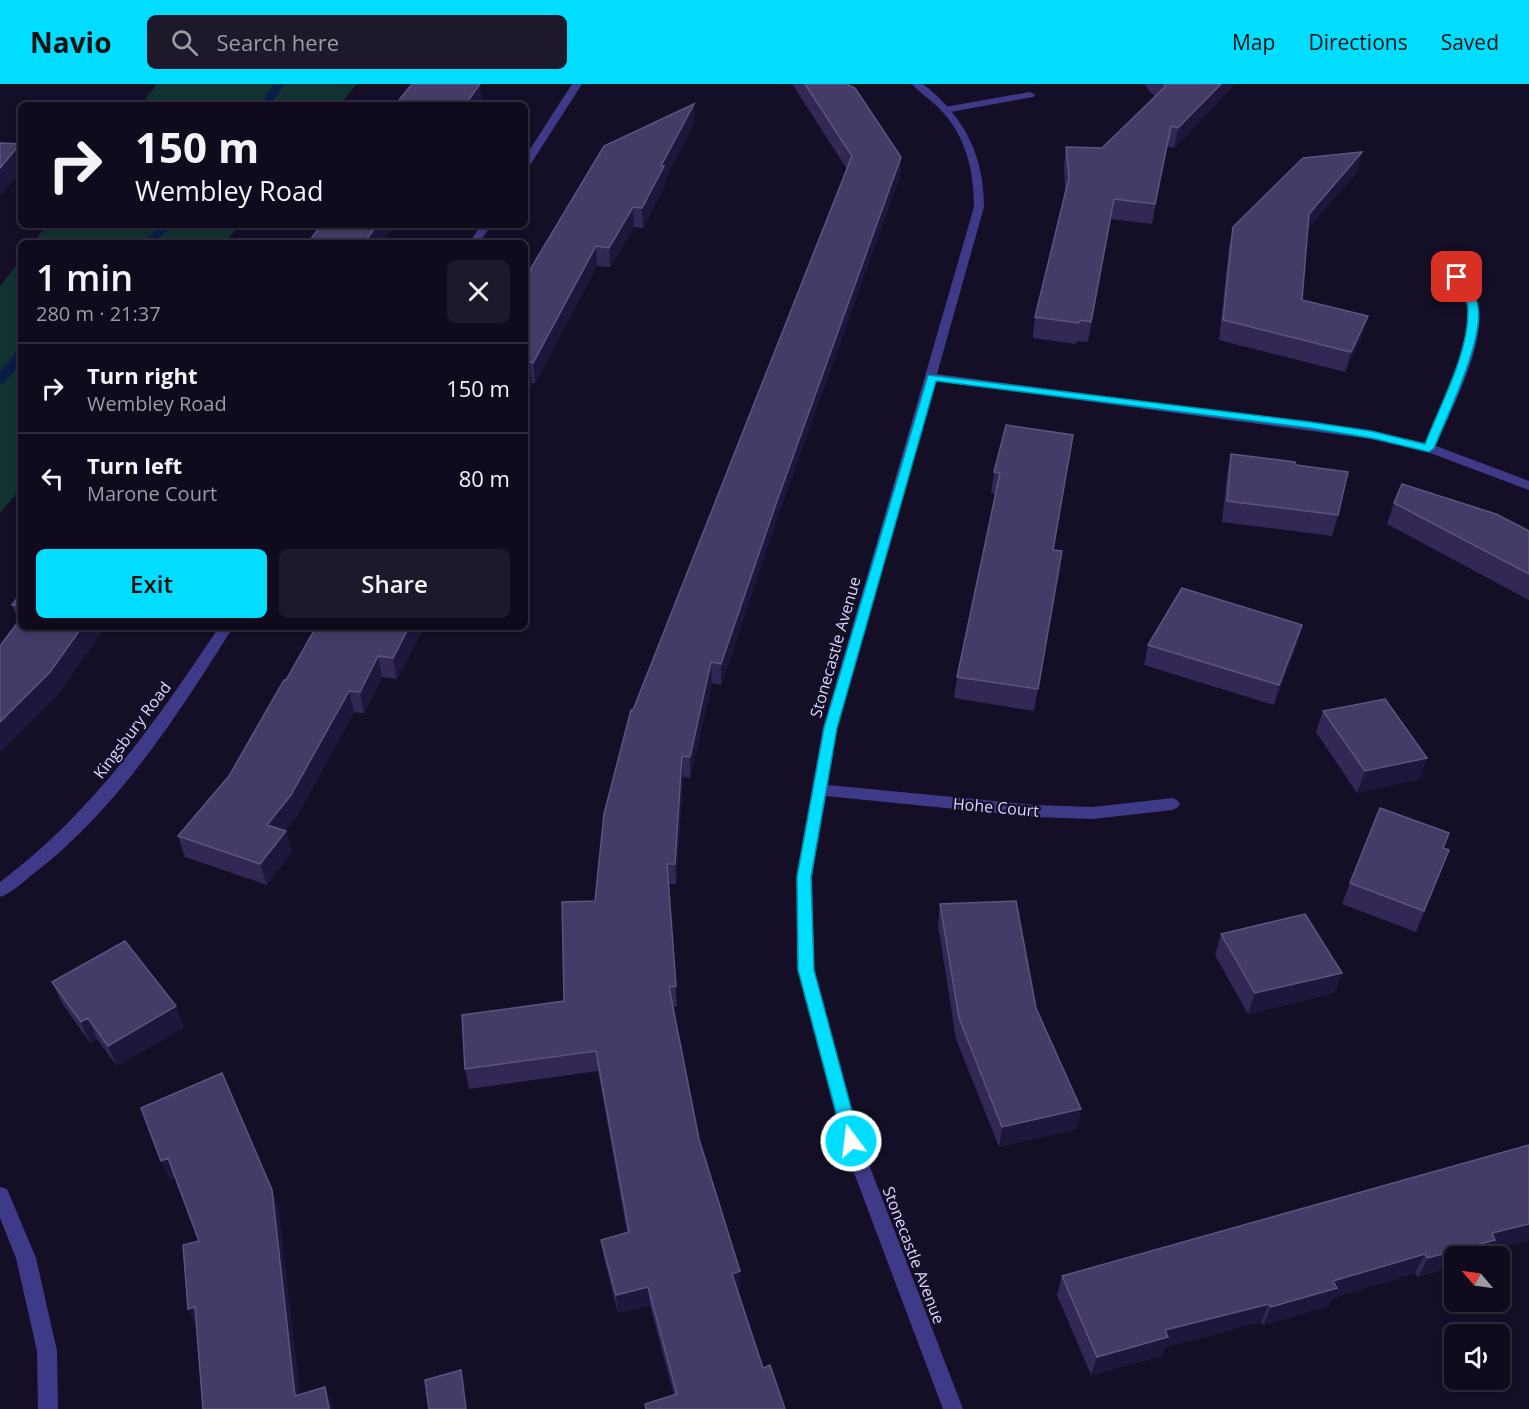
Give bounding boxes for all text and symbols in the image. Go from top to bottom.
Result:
search box [147,15,567,69]
text: Navio [30,23,111,61]
icon: search [168,26,201,59]
text: Search here [216,27,339,57]
text: Map [1232,28,1275,56]
text: Directions [1308,28,1408,56]
text: Saved [1441,28,1499,56]
text: 150 m [135,118,259,175]
icon: right [36,126,114,204]
text: Wembley Road [135,172,324,209]
pin [1431,251,1482,302]
text: 1 min [36,253,133,302]
button: close [447,260,510,323]
icon: arrive [1440,260,1473,293]
text: 280 m · 21:37 [36,300,161,327]
text: Turn right [87,360,198,390]
icon: right [36,372,69,405]
text: 150 m [446,373,510,403]
text: Wembley Road [87,390,227,417]
text: Turn left [87,450,182,480]
icon: left [36,462,69,495]
text: 80 m [459,463,510,493]
text: Marone Court [87,480,217,507]
button: Exit [36,549,267,618]
button: Share [279,549,510,618]
street label: Stonecastle Avenue [804,574,866,720]
street label: Kingsbury Road [88,677,176,783]
street label: Hohe Court [952,792,1040,822]
position arrow [819,1109,883,1173]
street label: Stonecastle Avenue [878,1183,950,1327]
north arrow [1444,1246,1510,1312]
map controls [1444,1246,1510,1390]
button: sound [1444,1324,1510,1390]

